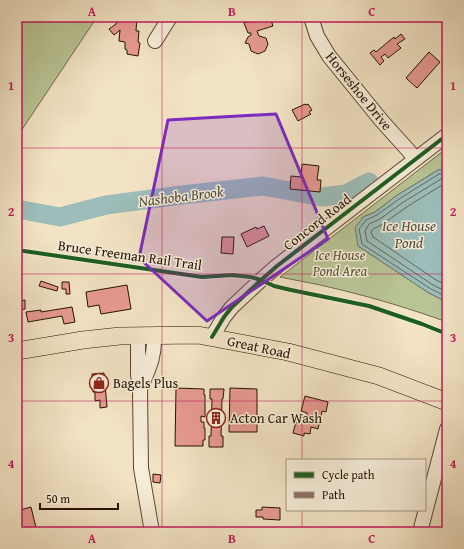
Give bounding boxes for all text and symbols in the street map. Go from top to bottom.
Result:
text: A [88,2,97,21]
text: B [228,2,236,21]
text: C [368,2,376,21]
street label: Horseshoe Drive [321,47,397,135]
text: 1 [8,76,14,95]
text: 1 [450,76,456,95]
water label: Nashoba Brook [137,180,225,212]
street label: Concord Road [279,189,356,255]
text: 2 [8,202,15,221]
text: 2 [450,202,457,221]
water label: Ice House Pond [382,215,436,253]
street label: Bruce Freeman Rail Trail [57,235,203,275]
park label: Ice House Pond Area [312,245,368,281]
text: 3 [8,328,14,347]
text: 3 [450,328,456,347]
street label: Great Road [225,331,293,364]
shop icon: Bagels Plus [88,372,110,394]
place label: Bagels Plus [113,373,178,393]
building icon: Acton Car Wash [205,407,227,429]
place label: Acton Car Wash [230,408,322,428]
text: 4 [8,454,15,473]
text: 4 [450,454,457,473]
legend [286,459,426,511]
text: Cycle path [322,466,375,483]
scale bar [40,485,118,511]
text: Path [322,486,345,503]
text: 50 m [46,490,70,507]
text: A [88,529,97,548]
text: B [228,529,236,548]
text: C [368,529,376,548]

